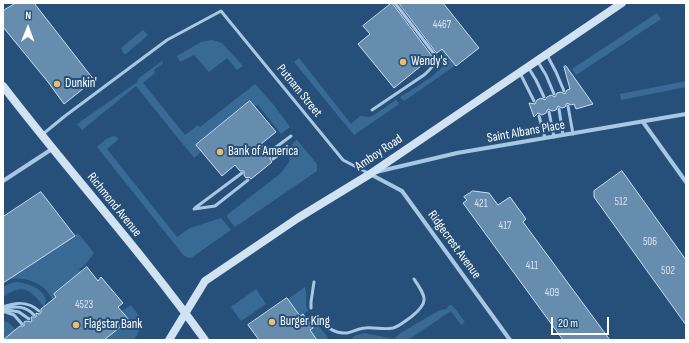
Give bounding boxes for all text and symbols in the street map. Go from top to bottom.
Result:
north arrow [8,8,48,48]
text: N [25,9,31,22]
house number: 4467 [433,18,451,32]
place label: Wendy's [411,54,447,70]
marker: Wendy's [398,57,408,67]
street label: Putnam Street [273,61,325,121]
place label: Dunkin' [65,76,97,92]
marker: Dunkin' [52,79,62,89]
street label: Saint Albans Place [486,117,566,147]
street label: Amboy Road [352,132,406,174]
place label: Bank of America [228,144,298,160]
marker: Bank of America [215,147,225,157]
street label: Richmond Avenue [83,170,145,240]
house number: 512 [615,195,627,209]
house number: 421 [474,197,488,211]
street label: Ridgecrest Avenue [424,208,484,282]
house number: 417 [499,219,511,233]
house number: 506 [643,235,657,249]
house number: 411 [526,259,538,273]
house number: 502 [661,264,675,278]
house number: 409 [545,286,559,300]
house number: 4523 [75,298,93,312]
scale bar [553,309,611,335]
place label: Burger King [280,314,330,330]
text: 20 m [558,316,578,331]
place label: Flagstar Bank [84,317,142,333]
marker: Burger King [267,317,277,327]
marker: Flagstar Bank [71,320,81,330]

